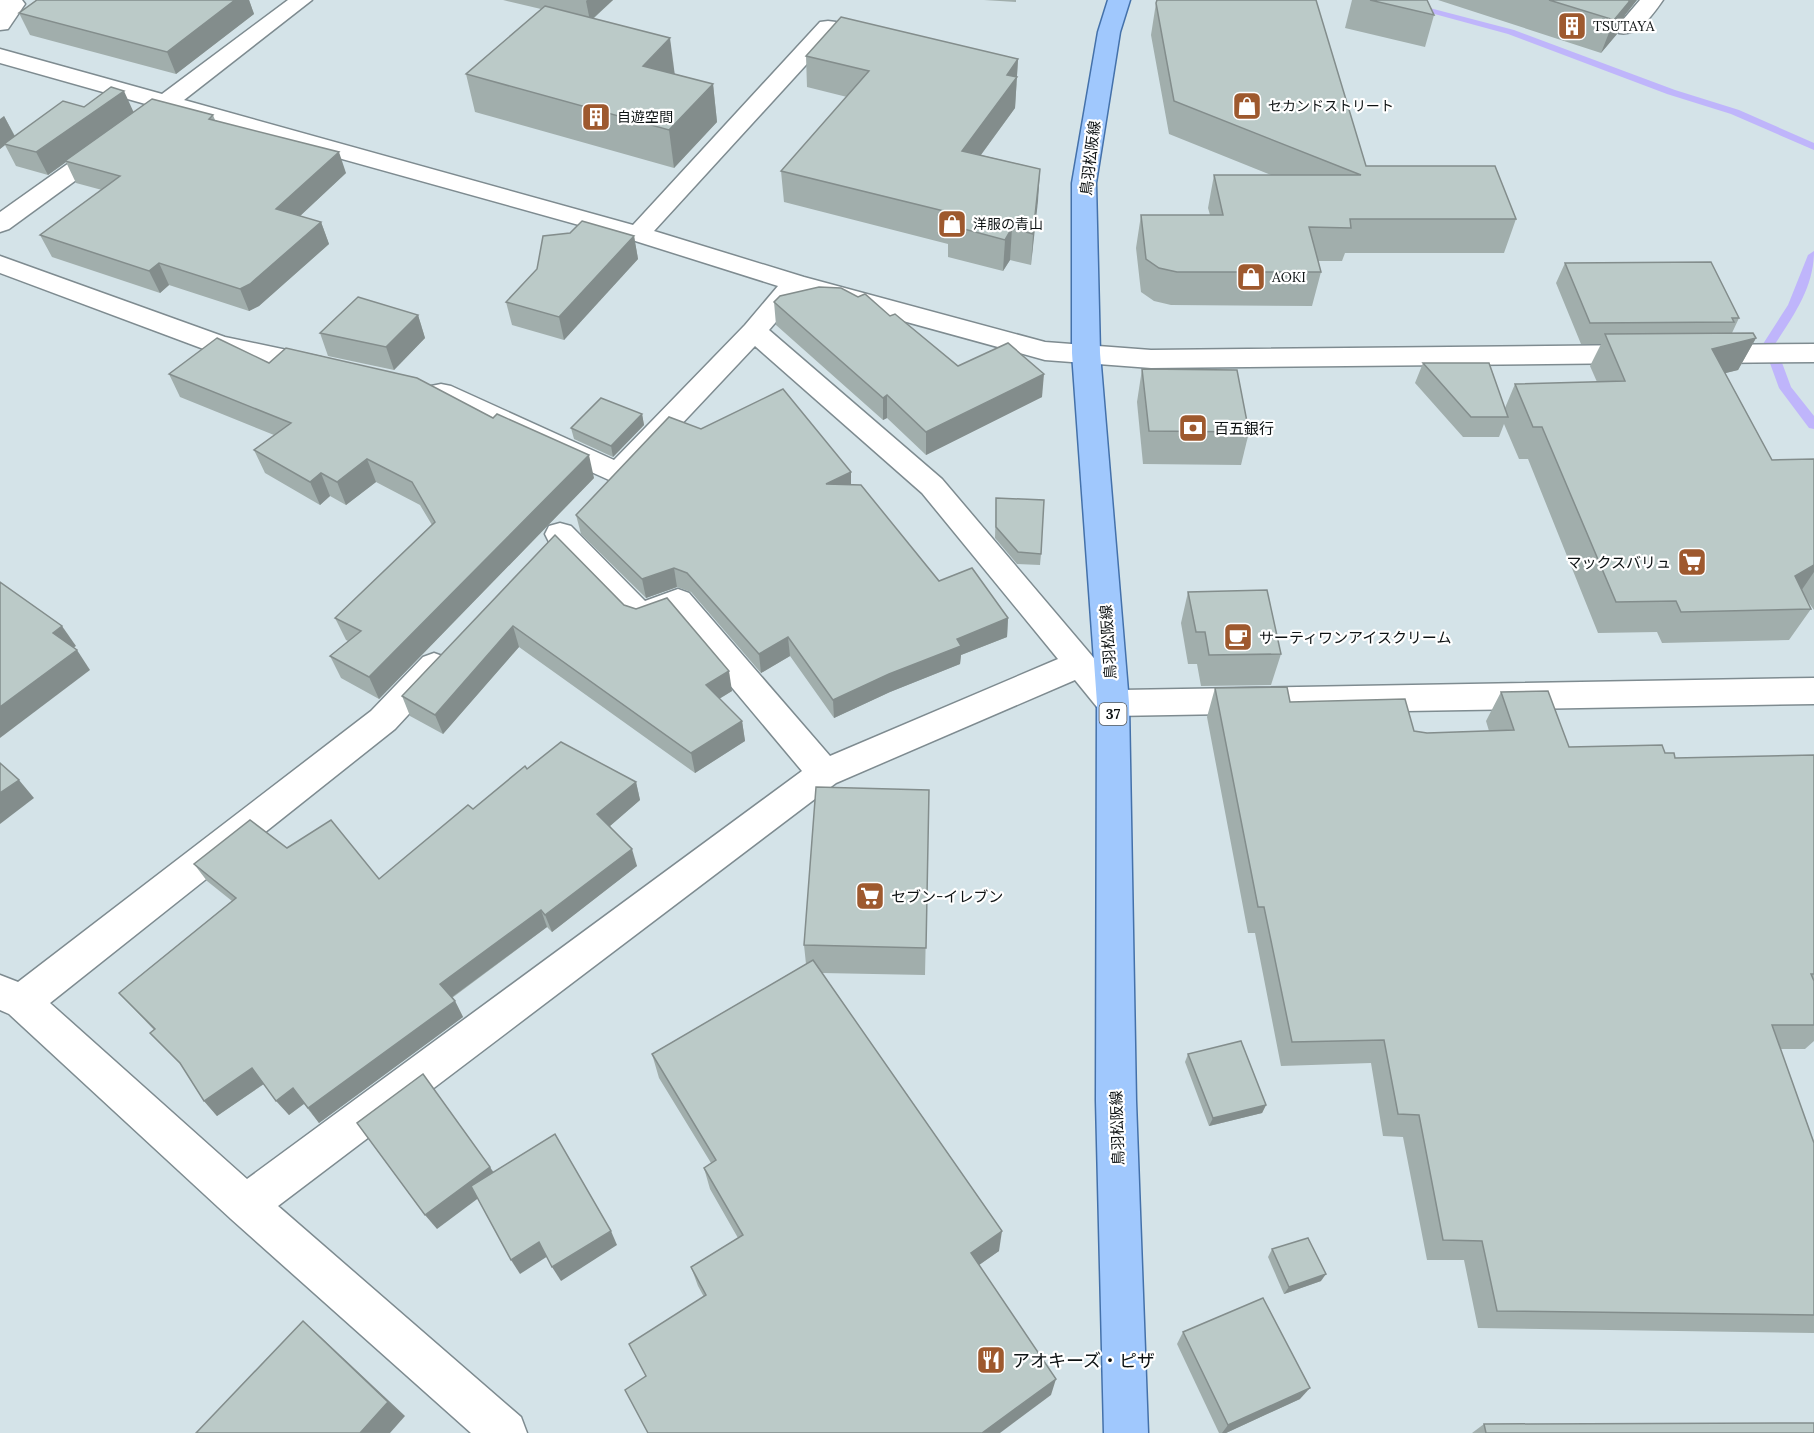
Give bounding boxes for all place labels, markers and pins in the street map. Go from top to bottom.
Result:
building icon: TSUTAYA [1556,10,1588,42]
place label: TSUTAYA [1593,17,1655,35]
shop icon: セカンドストリート [1231,90,1263,122]
place label: セカンドストリート [1268,97,1394,115]
building icon: 自遊空間 [580,101,612,133]
place label: 自遊空間 [617,108,673,126]
shop icon: 洋服の青山 [936,208,968,240]
place label: 洋服の青山 [973,215,1043,233]
shop icon: AOKI [1235,261,1267,293]
place label: AOKI [1271,268,1306,286]
bank icon: 百五銀行 [1177,412,1209,444]
place label: 百五銀行 [1214,419,1274,438]
supermarket icon: マックスバリュ [1676,546,1708,578]
place label: マックスバリュ [1566,553,1671,572]
cafe icon: サーティワンアイスクリーム [1222,621,1254,653]
place label: サーティワンアイスクリーム [1259,628,1451,647]
supermarket icon: セブン-イレブン [854,880,886,912]
place label: セブン-イレブン [891,887,1003,906]
restaurant icon: アオキーズ・ピザ [975,1344,1007,1376]
place label: アオキーズ・ピザ [1012,1349,1155,1372]

